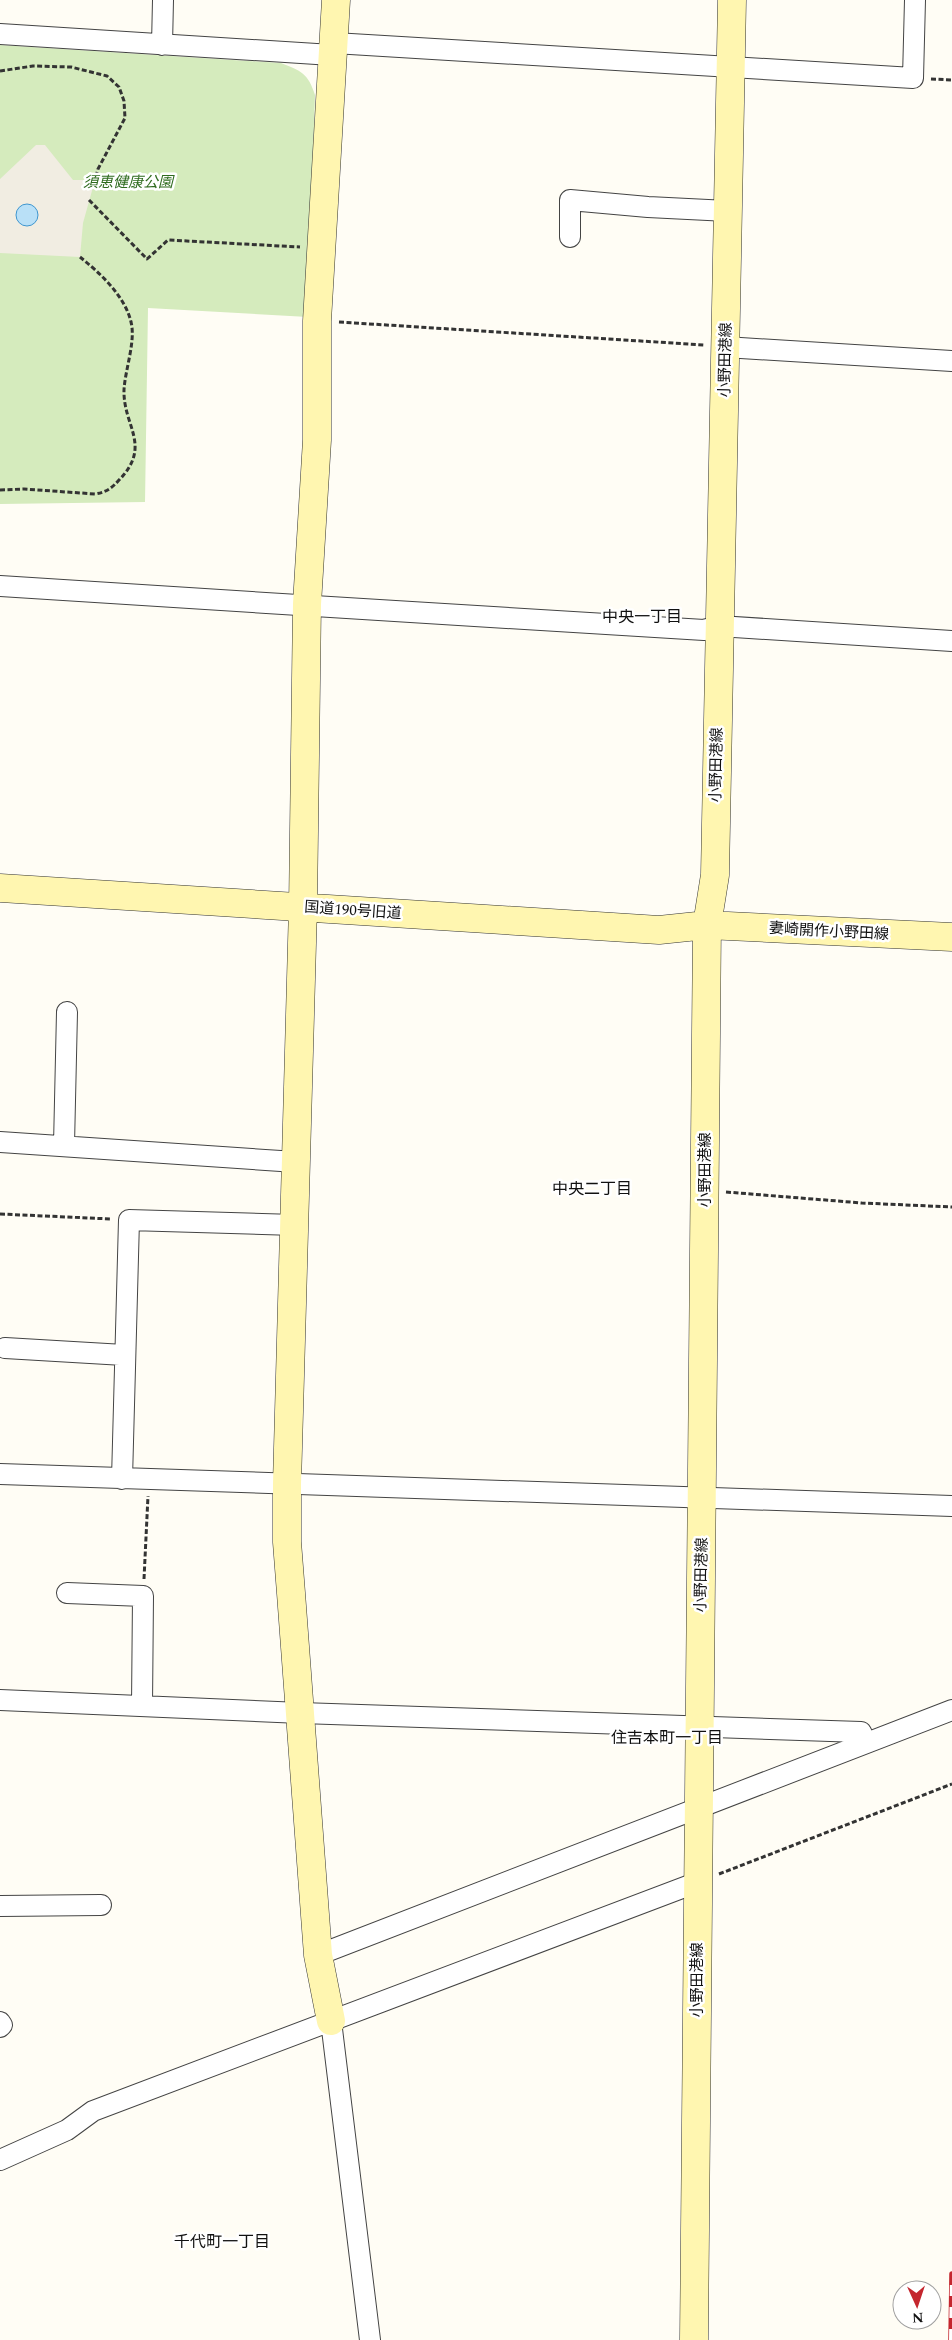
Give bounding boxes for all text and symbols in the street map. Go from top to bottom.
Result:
park label: 須恵健康公園 [83,171,175,194]
street label: 小野田港線 [713,322,738,398]
district label: 中央一丁目 [602,605,682,629]
street label: 小野田港線 [704,727,729,803]
street label: 国道190号旧道 [304,896,402,925]
street label: 妻崎開作小野田線 [768,917,890,946]
street label: 小野田港線 [694,1132,717,1208]
district label: 中央二丁目 [552,1177,632,1201]
street label: 小野田港線 [689,1537,714,1613]
district label: 住吉本町一丁目 [611,1726,723,1750]
street label: 小野田港線 [686,1942,709,2018]
district label: 千代町一丁目 [174,2230,270,2254]
north arrow [892,2280,942,2330]
text: N [911,2307,924,2328]

